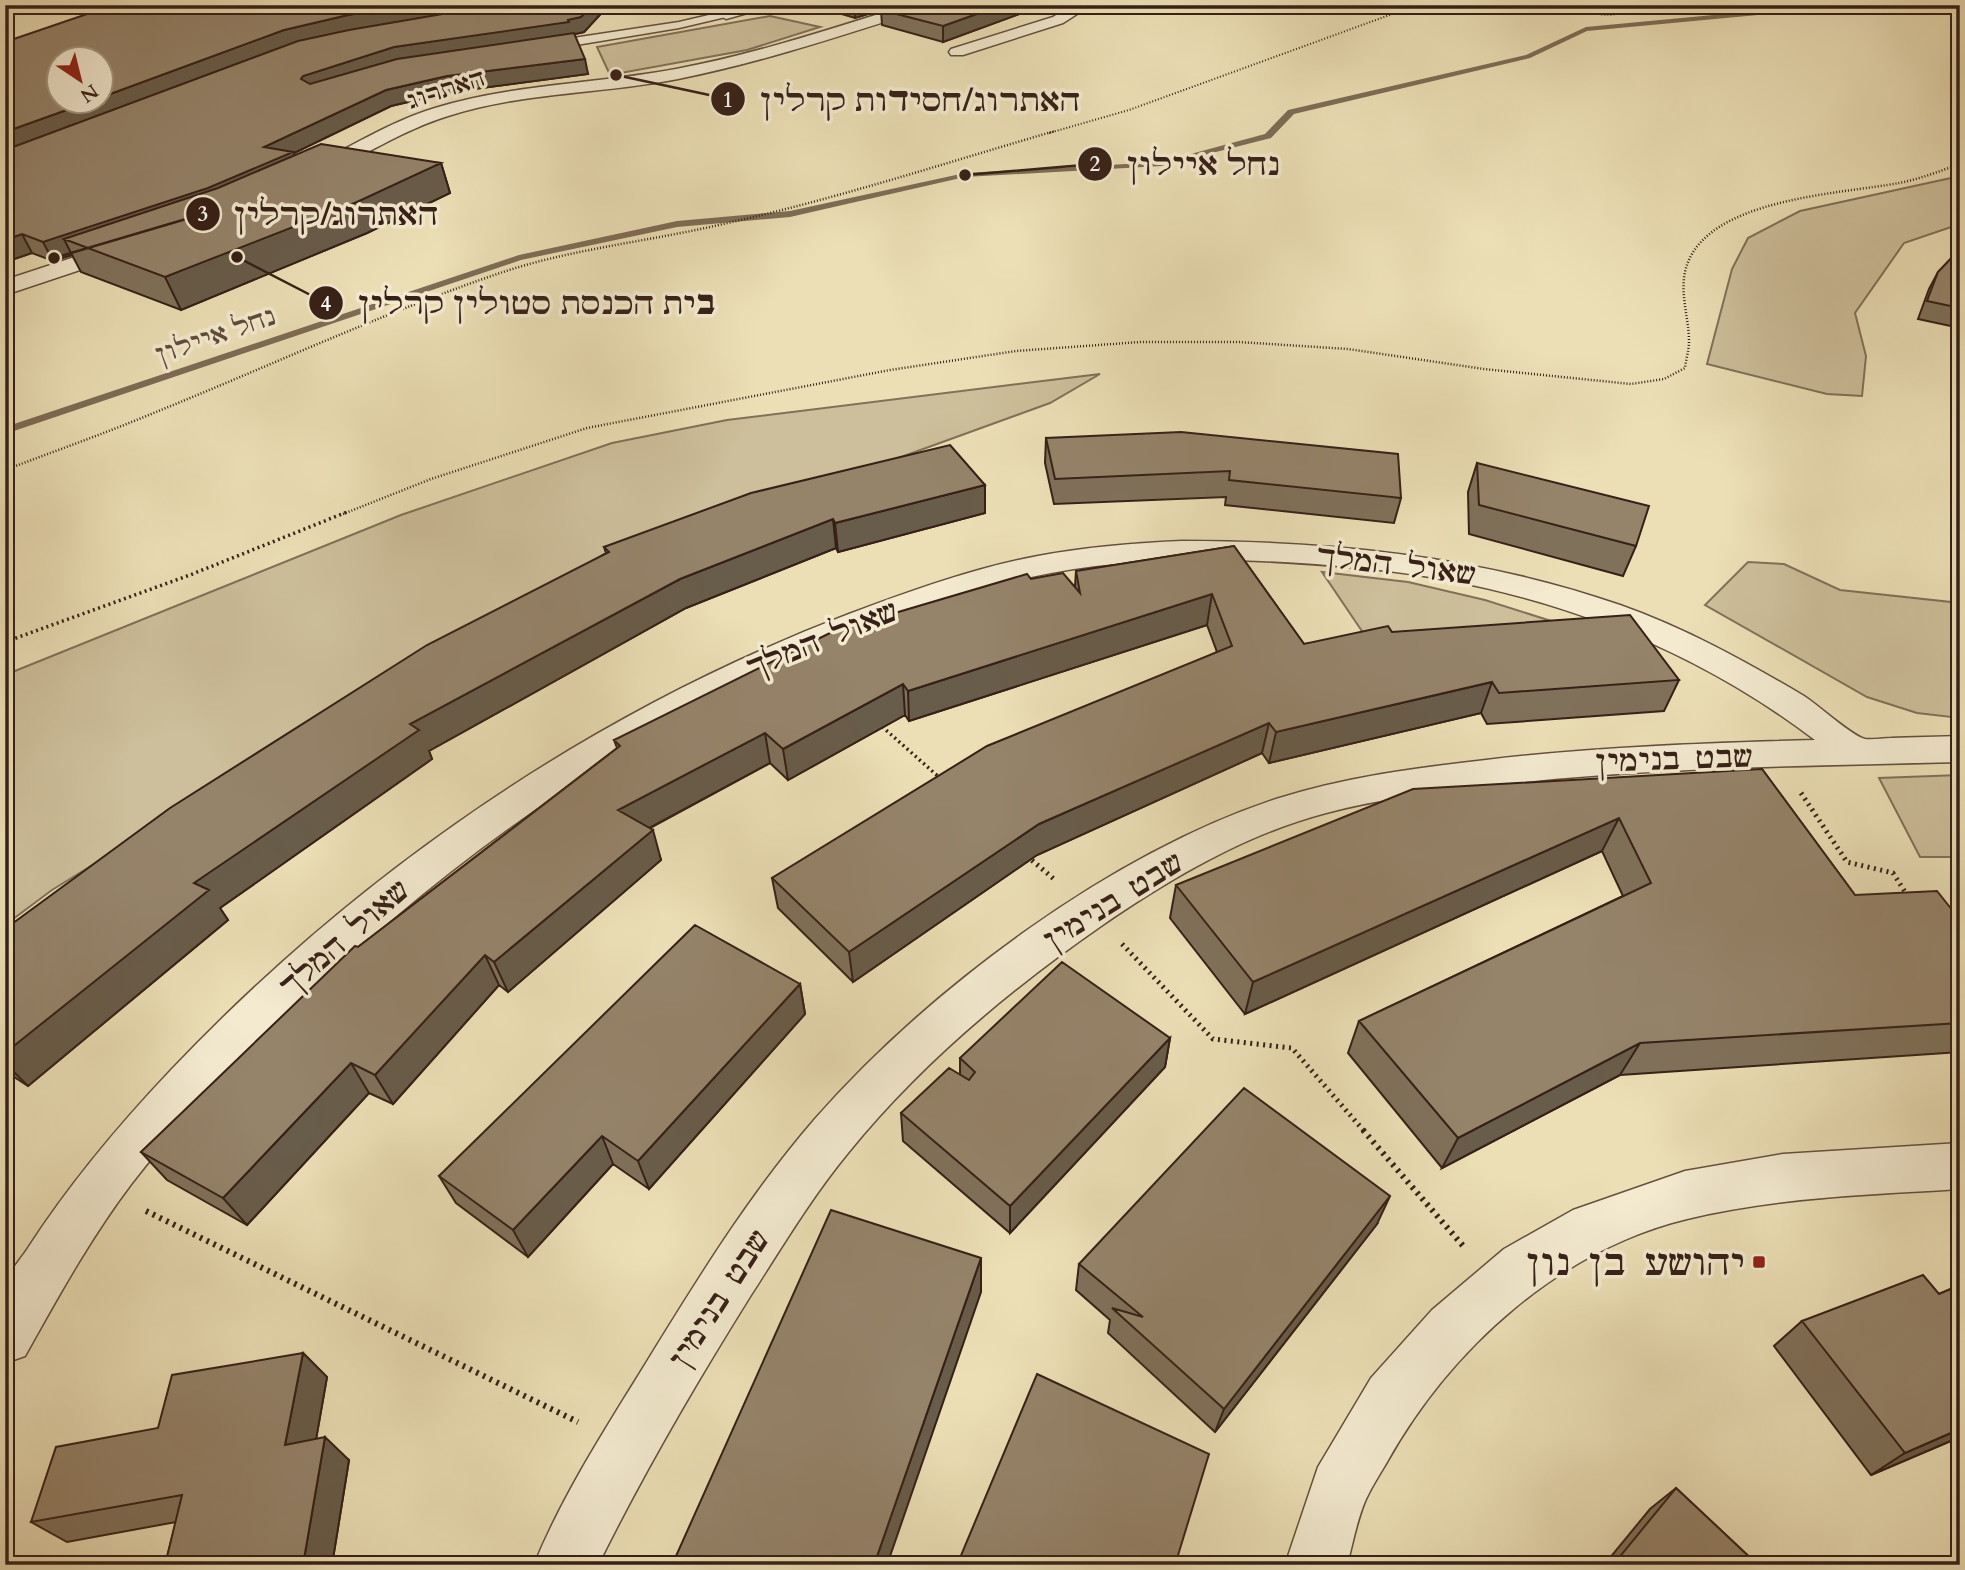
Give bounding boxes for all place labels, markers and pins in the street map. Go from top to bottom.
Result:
callout: האתרוג/חסידות קרלין [711,73,1094,126]
callout: נחל איילון [1078,137,1294,190]
callout: האתרוג/קרלין [185,187,453,240]
callout: בית הכנסת סטולין קרלין [308,277,730,330]
place label: יהושע בן נון [1526,1238,1745,1288]
marker: יהושע בן נון [1751,1254,1767,1270]

